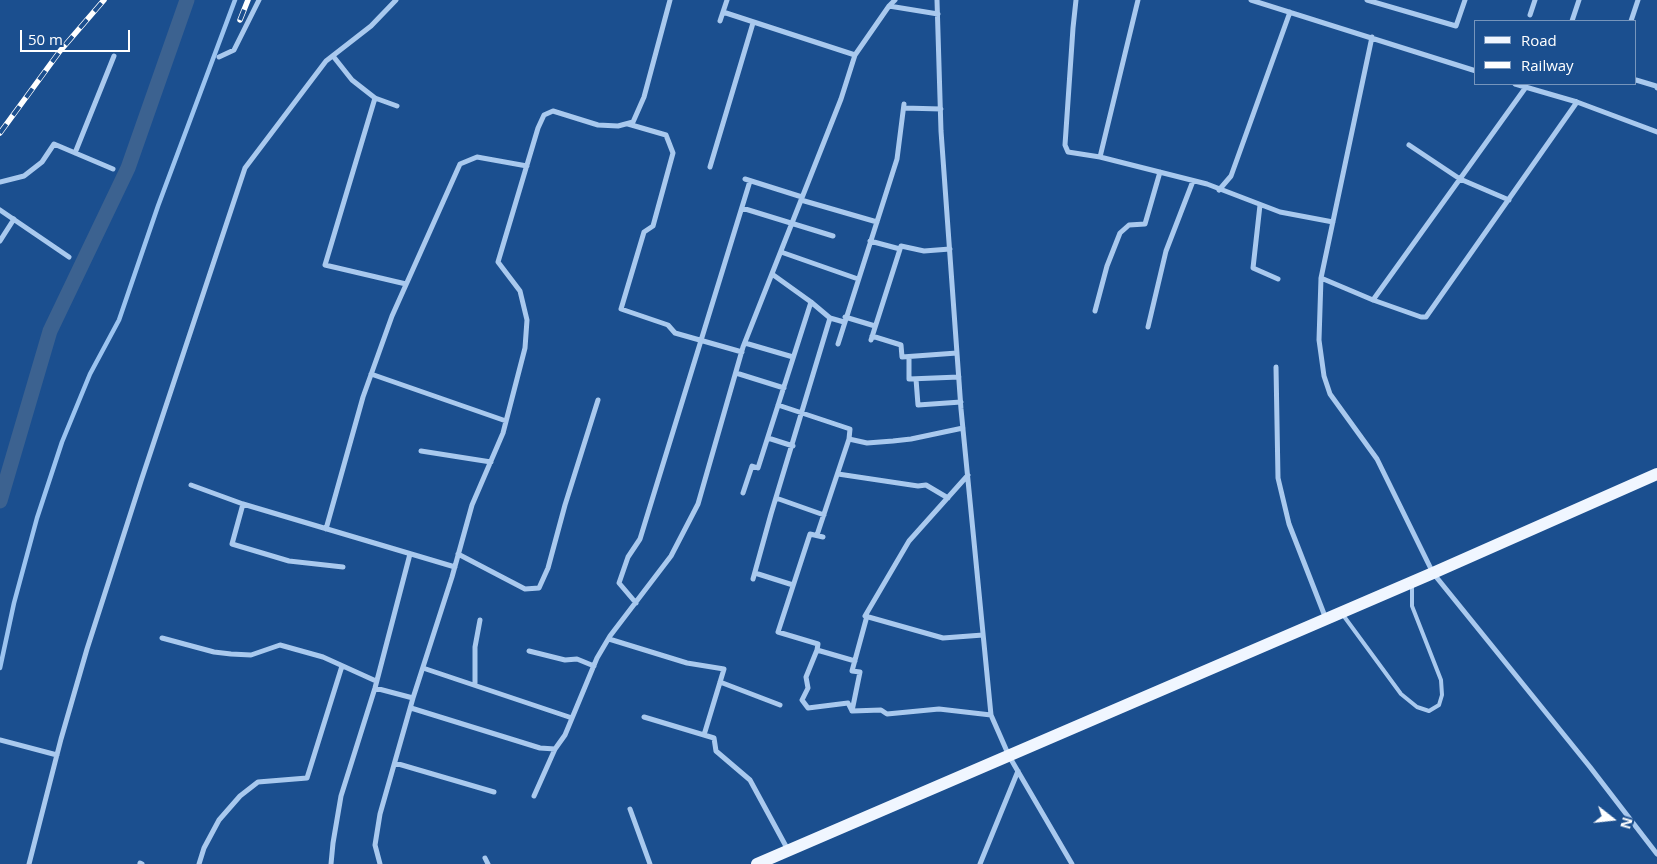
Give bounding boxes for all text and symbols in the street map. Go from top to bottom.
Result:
scale bar [22,20,132,52]
legend [1474,20,1637,85]
text: 50 m [28,29,63,49]
text: Road [1521,30,1557,50]
text: Railway [1521,55,1574,75]
north arrow [1587,794,1637,844]
text: N [1616,815,1638,831]

